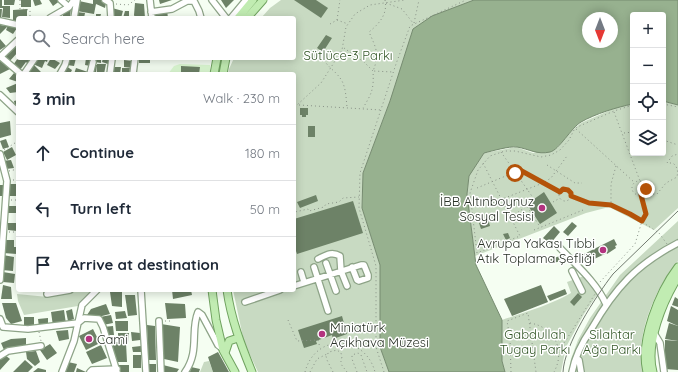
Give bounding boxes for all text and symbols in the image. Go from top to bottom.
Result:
north arrow [582,12,618,48]
map controls [630,12,666,156]
button: + [630,12,666,48]
search box [16,16,296,60]
icon: search [30,27,52,49]
text: Search here [62,29,145,48]
park label: Sütlüce-3 Parkı [303,47,393,63]
button: − [630,48,666,84]
button: locate [630,84,666,120]
text: 3 min [32,88,76,109]
text: Walk · 230 m [203,90,280,106]
button: layers [630,120,666,156]
icon: ahead [32,142,54,164]
text: Continue [70,143,134,162]
text: 180 m [245,145,280,161]
route start [506,164,524,182]
route end [637,180,655,198]
place label: İBB Altınboynuz Sosyal Tesisi [440,193,534,224]
icon: left [32,198,54,220]
text: Turn left [70,199,132,218]
text: 50 m [250,201,280,217]
marker: İBB Altınboynuz Sosyal Tesisi [537,203,547,213]
place label: Avrupa Yakası Tıbbi Atık Toplama Şefliği [477,235,595,266]
marker: Avrupa Yakası Tıbbi Atık Toplama Şefliği [598,245,608,255]
icon: arrive [32,254,54,276]
text: Arrive at destination [70,255,219,274]
place label: Miniatürk Açıkhava Müzesi [330,319,429,350]
park label: Gabdullah Tugay Parkı [500,326,570,357]
park label: Silahtar Ağa Parkı [583,326,641,357]
marker: Miniatürk Açıkhava Müzesi [317,329,327,339]
place label: Cami [97,331,128,347]
marker: Cami [84,334,94,344]

